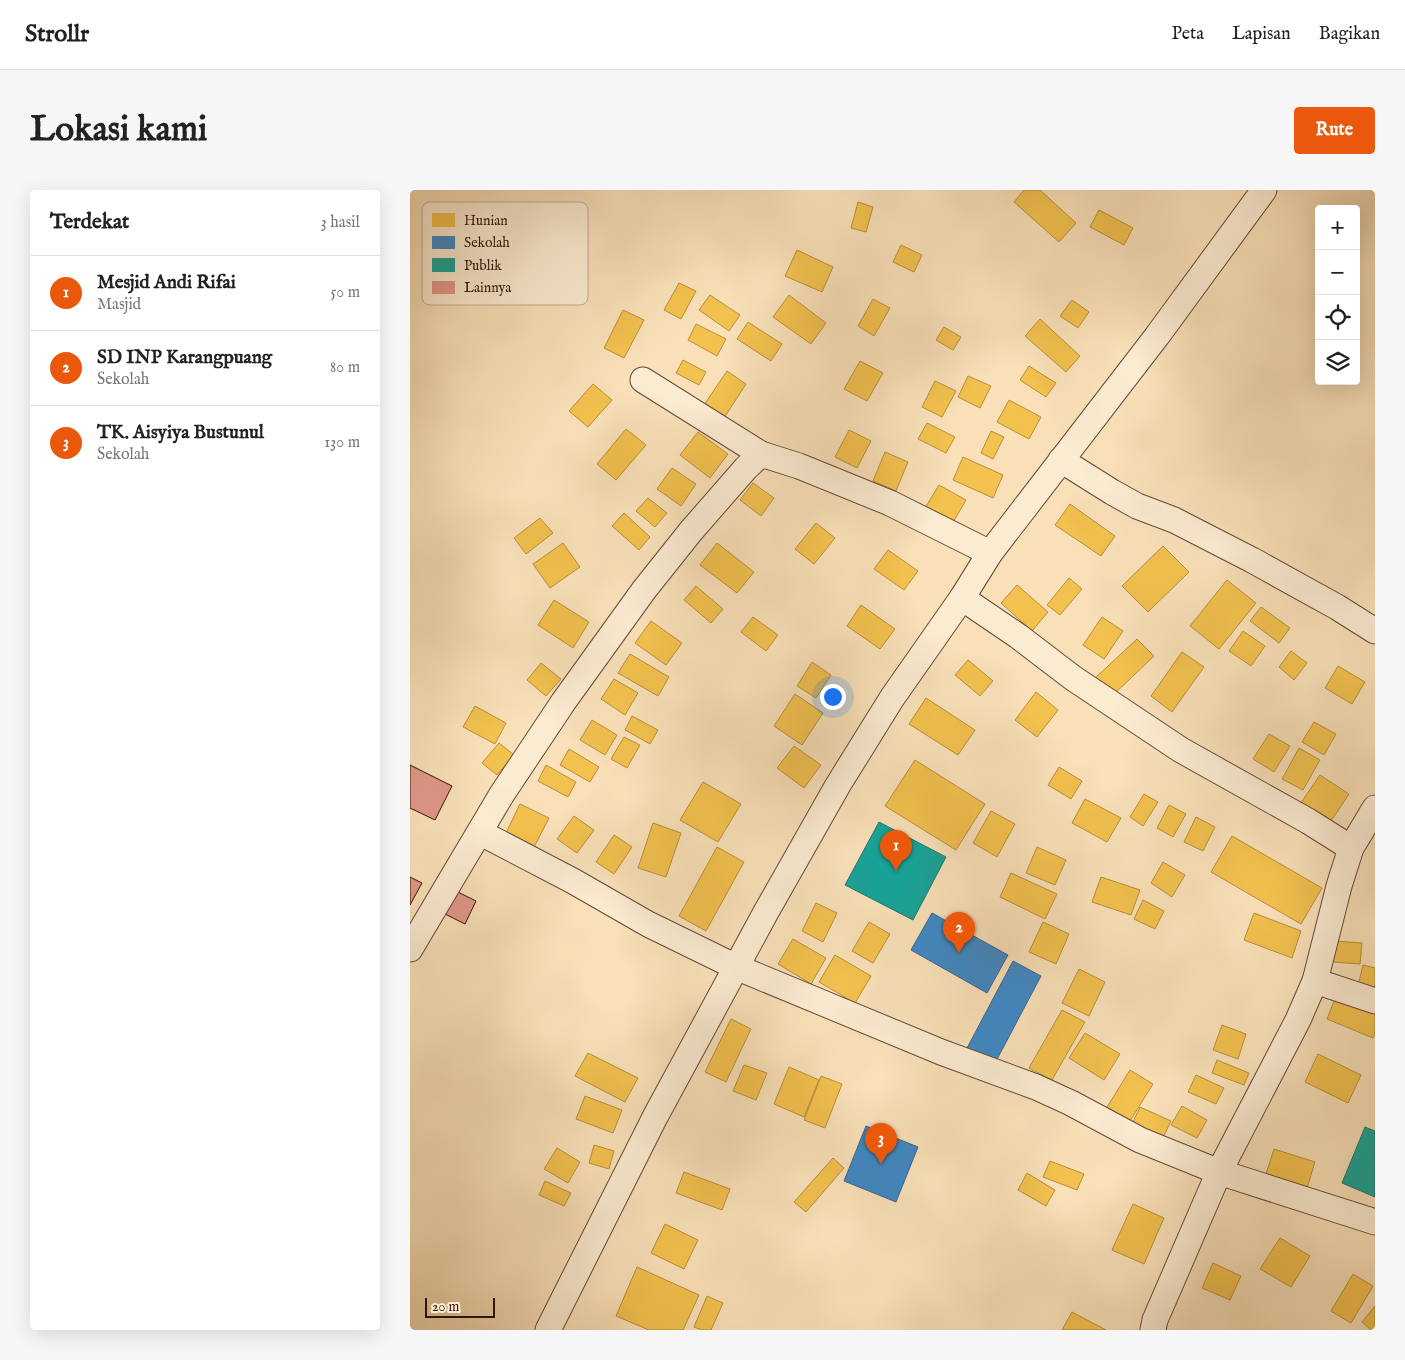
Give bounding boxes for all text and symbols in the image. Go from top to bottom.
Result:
text: Strollr [25,19,89,50]
text: Peta [1172,23,1204,46]
text: Lapisan [1232,23,1291,46]
text: Bagikan [1319,23,1380,46]
button: Rute [1294,107,1375,154]
text: Lokasi kami [30,108,207,153]
legend [422,202,588,305]
map controls [1315,205,1360,385]
button: + [1315,205,1360,250]
text: Terdekat [50,209,129,236]
text: Hunian [464,212,508,230]
text: 3 hasil [321,213,360,233]
text: Sekolah [464,234,510,252]
button: − [1315,250,1360,295]
text: Publik [464,257,502,275]
text: Mesjid Andi Rifai [97,271,236,295]
text: Lainnya [464,279,512,297]
text: 1 [63,283,69,303]
text: 50 m [331,283,360,303]
text: Masjid [97,295,141,315]
button: locate [1315,295,1360,340]
button: layers [1315,340,1360,385]
text: SD INP Karangpuang [97,346,272,370]
text: 2 [62,358,70,378]
text: 80 m [330,358,360,378]
text: Sekolah [97,370,149,390]
text: TK. Aisyiya Bustunul [97,421,264,445]
text: 3 [63,433,69,453]
text: 130 m [324,433,360,453]
text: Sekolah [97,445,149,465]
your location [820,684,846,710]
pin: 1 [880,830,912,871]
pin: 2 [943,912,975,953]
pin: 3 [865,1123,897,1164]
scale bar [425,1295,495,1318]
text: 20 m [432,1298,459,1316]

